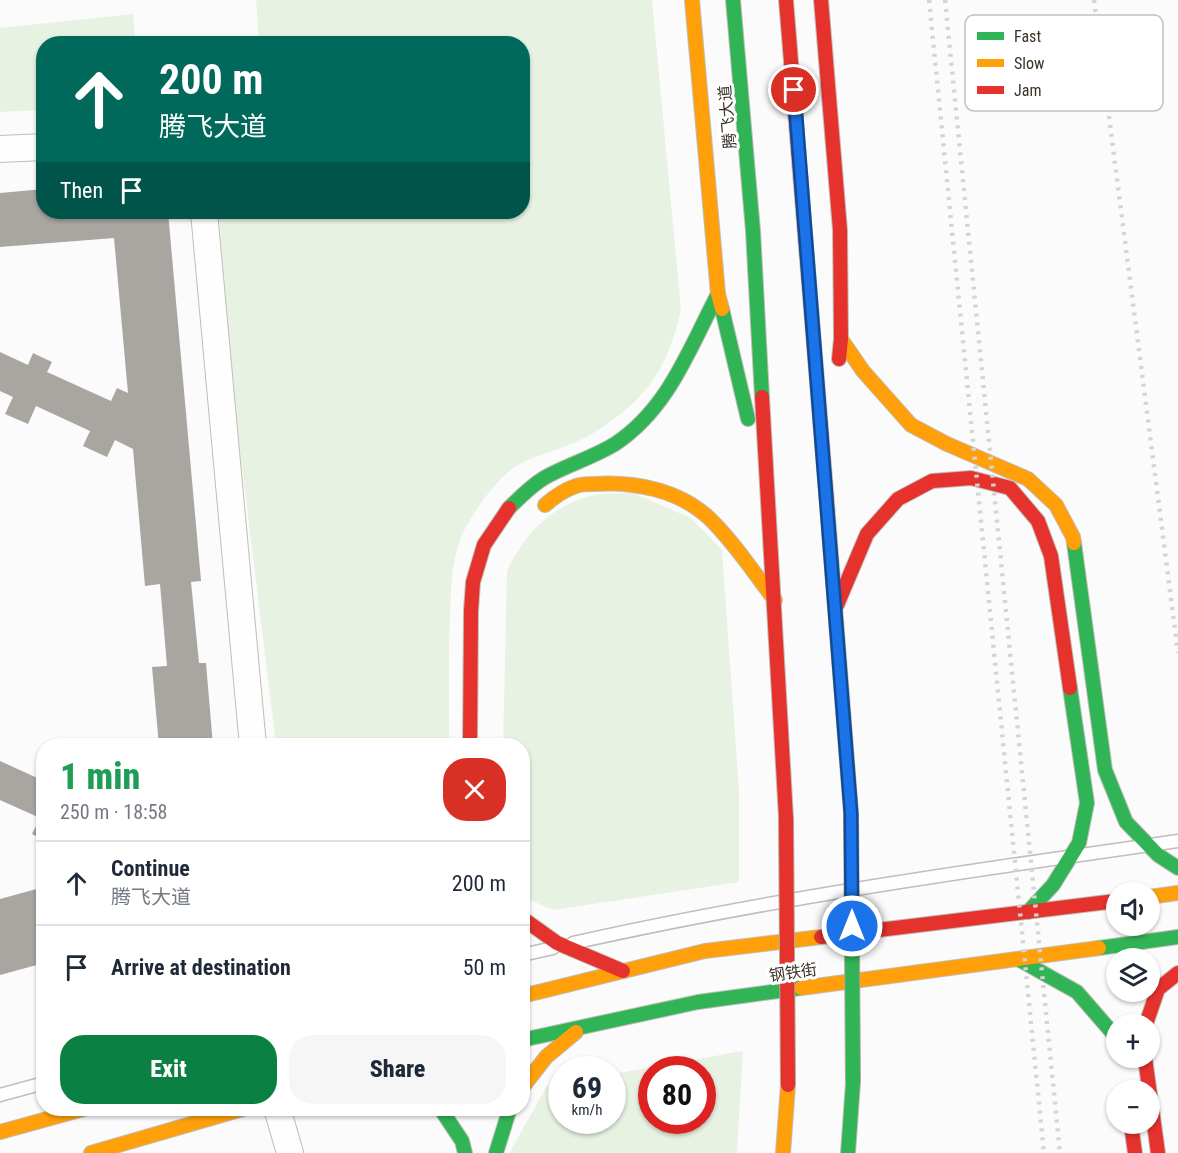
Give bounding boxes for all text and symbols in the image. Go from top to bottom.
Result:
legend [965,15,1163,111]
text: Fast [1014,27,1041,46]
text: Slow [1014,54,1044,73]
text: 200 m [159,55,264,104]
icon: ahead [60,60,138,138]
pin [768,64,819,115]
icon: arrive [777,73,810,106]
text: Jam [1014,81,1041,100]
street label: 腾飞大道 [715,84,740,150]
text: 腾飞大道 [159,111,267,143]
icon: arrive [115,174,148,207]
text: Then [60,178,103,203]
text: 1 min [60,756,140,798]
button: close [443,758,506,821]
text: 250 m · 18:58 [60,800,167,824]
text: Continue [111,856,190,881]
icon: ahead [60,867,93,900]
text: 200 m [452,871,506,896]
map controls [1106,882,1160,1134]
button: sound [1106,882,1160,936]
text: 腾飞大道 [111,885,191,909]
position arrow [820,894,884,958]
button: layers [1106,948,1160,1002]
icon: arrive [60,951,93,984]
text: Arrive at destination [111,955,291,980]
text: 50 m [463,955,506,980]
street label: 钢铁街 [768,960,818,985]
button: + [1106,1014,1160,1068]
button: Exit [60,1035,277,1104]
button: Share [289,1035,506,1104]
speed limit sign: 80 [638,1056,716,1134]
text: 69 [572,1070,602,1105]
button: − [1106,1080,1160,1134]
text: km/h [572,1101,602,1119]

